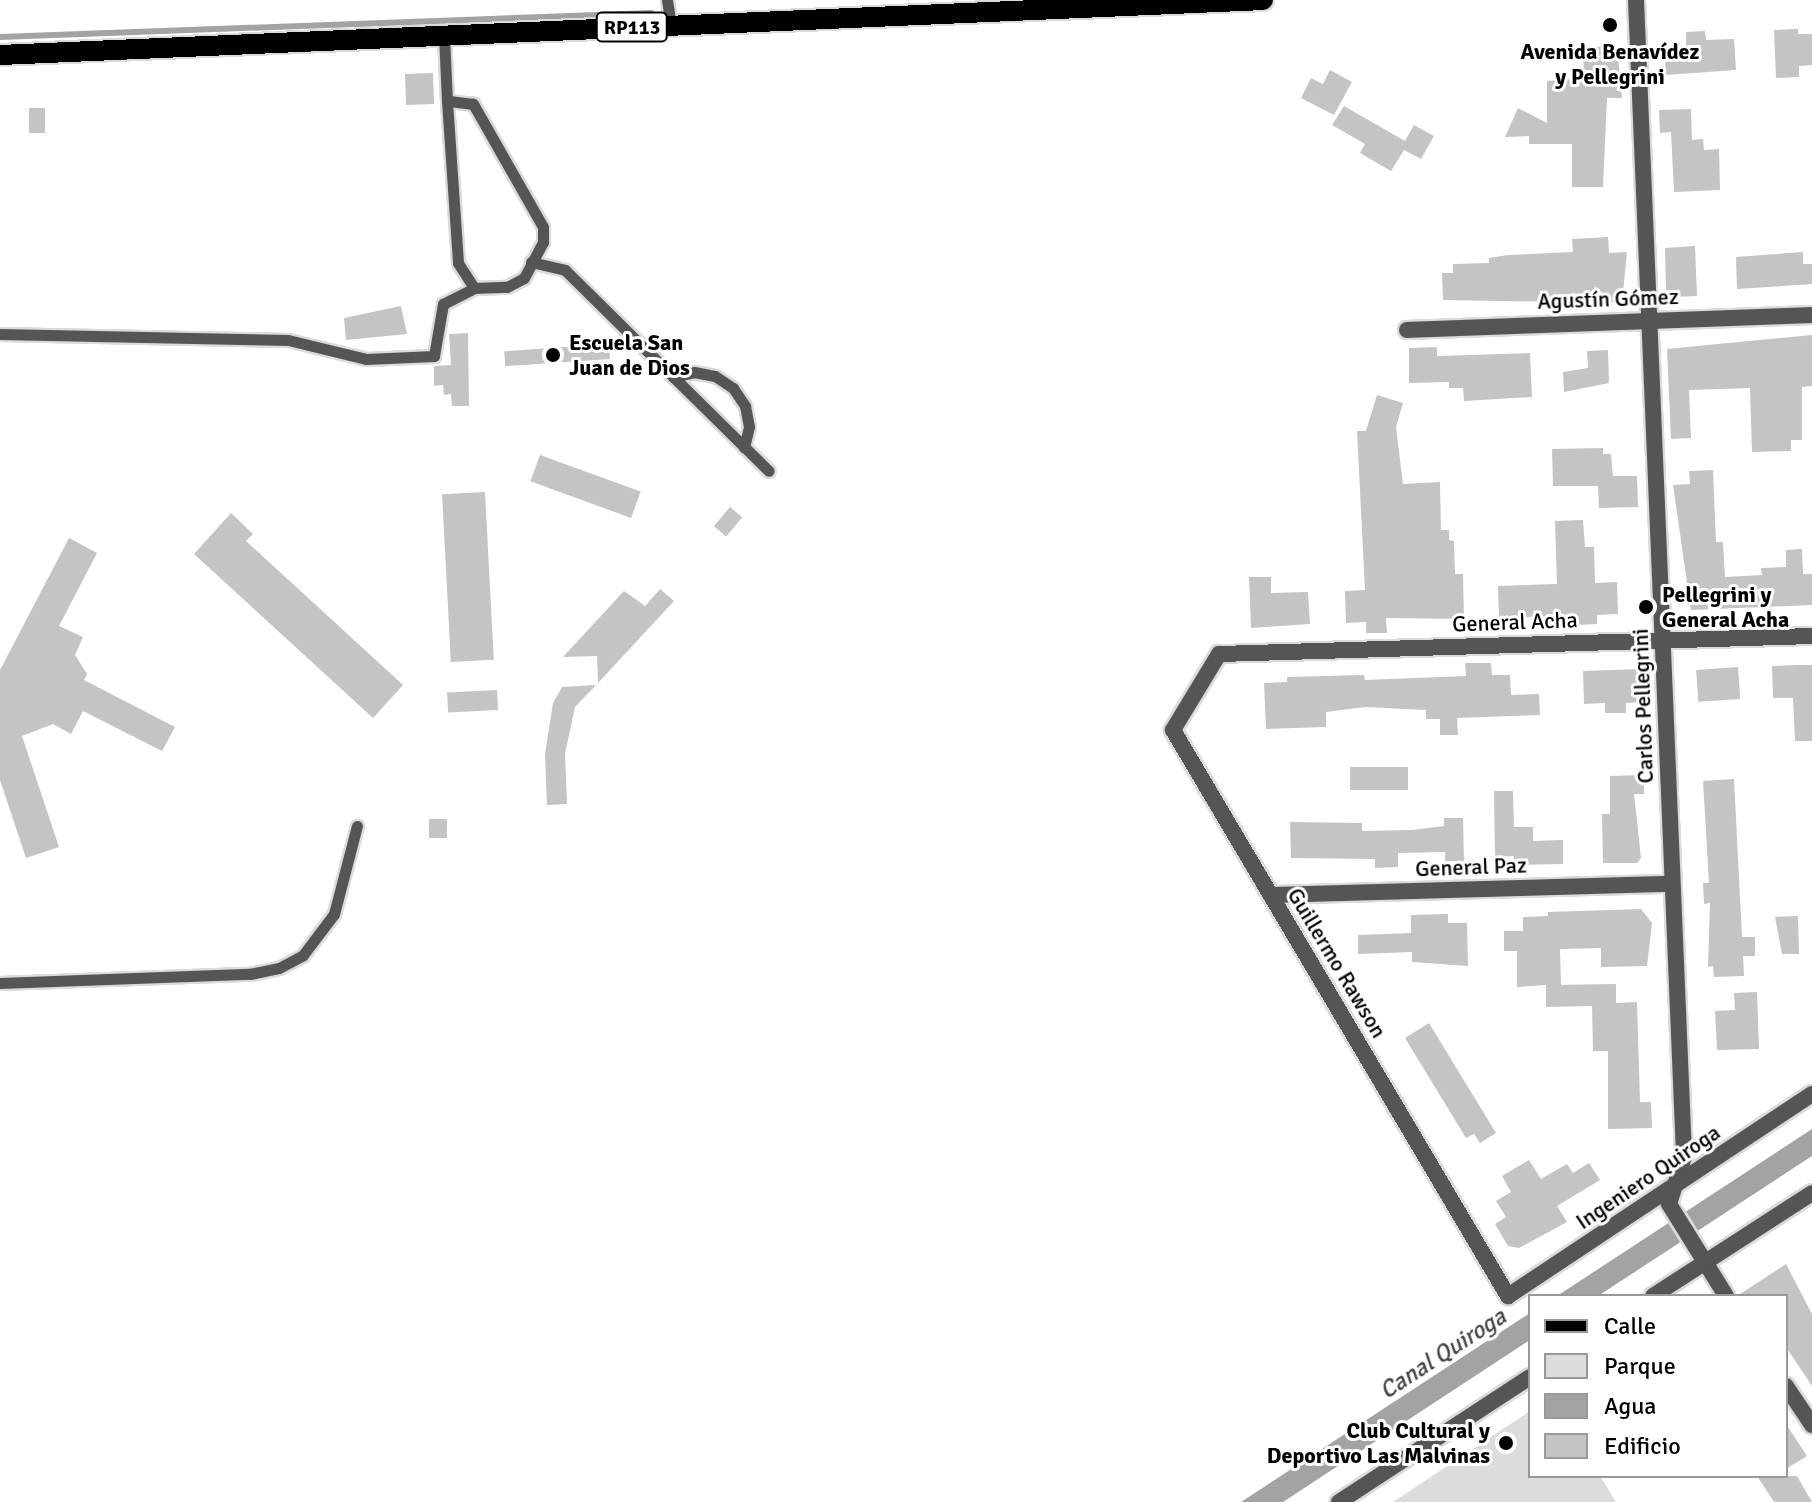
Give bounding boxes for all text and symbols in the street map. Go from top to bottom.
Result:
road number: RP113 [594,11,670,43]
marker: Avenida Benavídez y Pellegrini [1601,16,1619,34]
place label: Avenida Benavídez y Pellegrini [1521,38,1699,90]
street label: Agustín Gómez [1537,283,1679,315]
place label: Escuela San Juan de Dios [569,329,690,380]
marker: Escuela San Juan de Dios [544,346,562,364]
place label: Pellegrini y General Acha [1662,581,1789,632]
marker: Pellegrini y General Acha [1637,598,1655,616]
street label: General Acha [1452,607,1578,637]
street label: Carlos Pellegrini [1627,628,1659,784]
street label: General Paz [1415,852,1527,882]
street label: Guillermo Rawson [1282,883,1392,1043]
street label: Ingeniero Quiroga [1571,1119,1725,1235]
legend [1528,1294,1788,1478]
water label: Canal Quiroga [1374,1302,1512,1406]
text: Calle [1604,1311,1656,1341]
text: Parque [1604,1351,1676,1381]
text: Agua [1604,1391,1656,1421]
place label: Club Cultural y Deportivo Las Malvinas [1267,1417,1490,1468]
text: Edificio [1604,1431,1681,1461]
marker: Club Cultural y Deportivo Las Malvinas [1497,1434,1515,1452]

